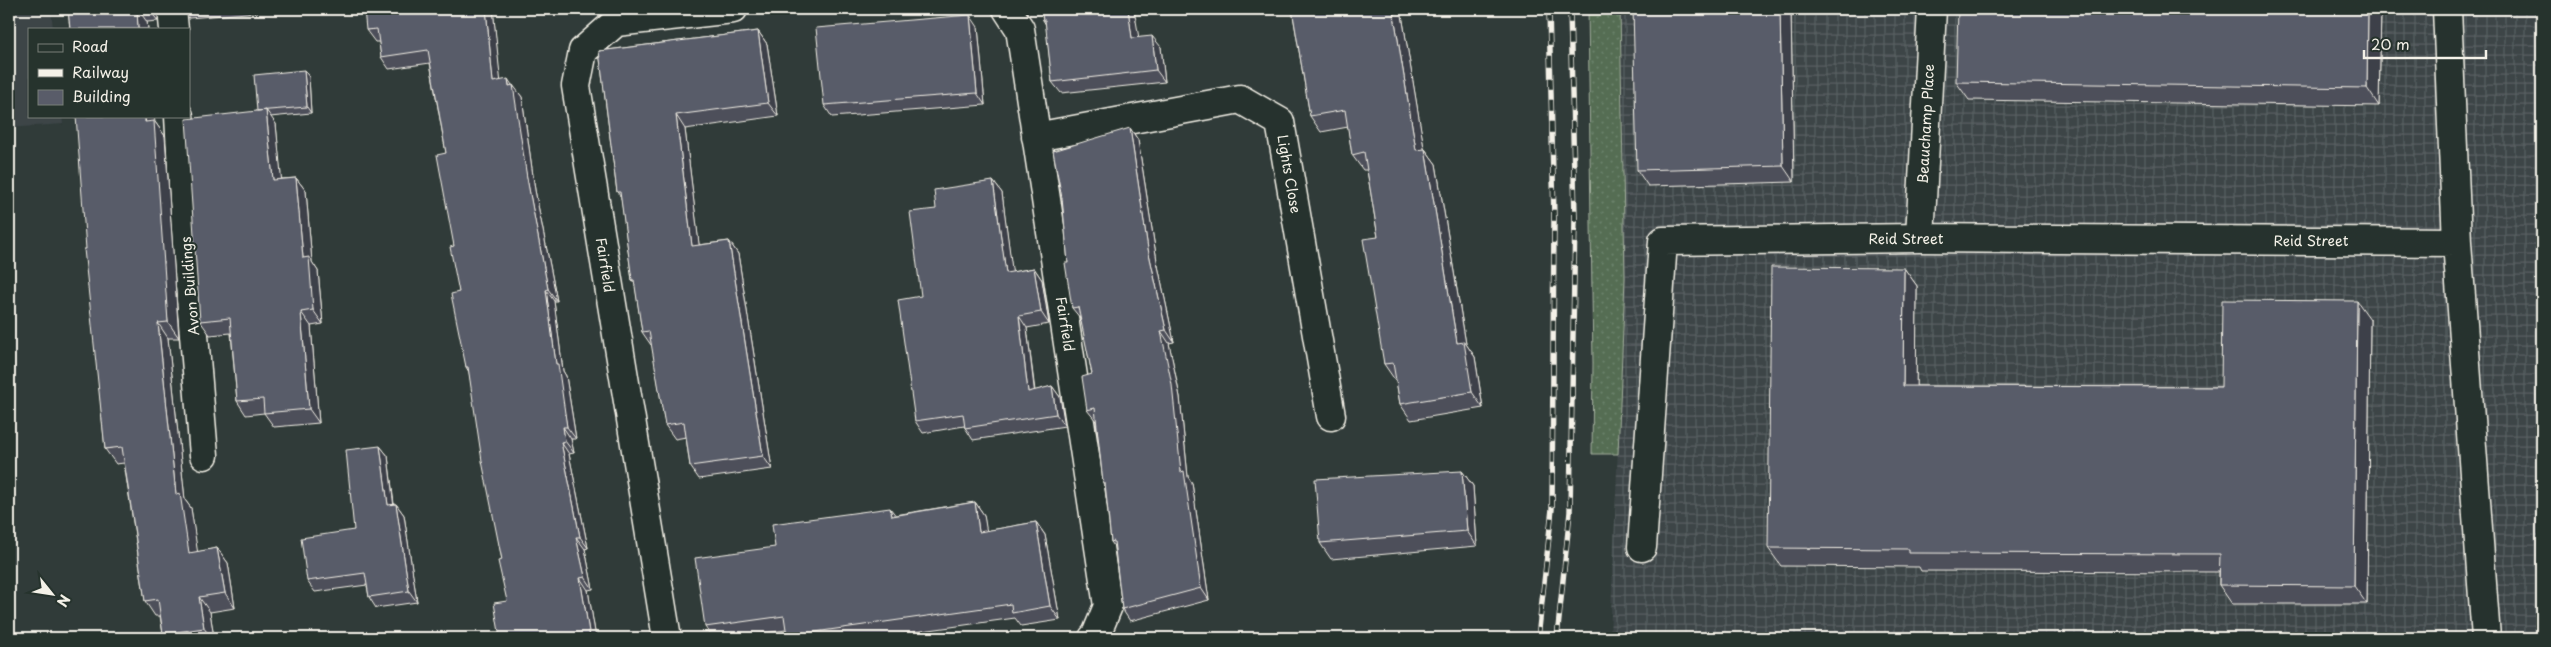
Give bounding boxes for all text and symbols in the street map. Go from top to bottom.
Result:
legend [28,28,190,118]
scale bar [2364,28,2486,60]
text: 20 m [2371,32,2410,55]
text: Road [72,34,108,57]
text: Railway [72,60,129,83]
street label: Beauchamp Place [1912,63,1939,184]
text: Building [72,84,131,107]
street label: Lights Close [1272,133,1307,215]
street label: Reid Street [1868,228,1944,249]
street label: Reid Street [2273,230,2349,251]
street label: Avon Buildings [175,236,204,336]
street label: Fairfield [591,236,620,294]
street label: Fairfield [1051,295,1080,353]
north arrow [28,570,78,620]
text: N [52,591,76,611]

